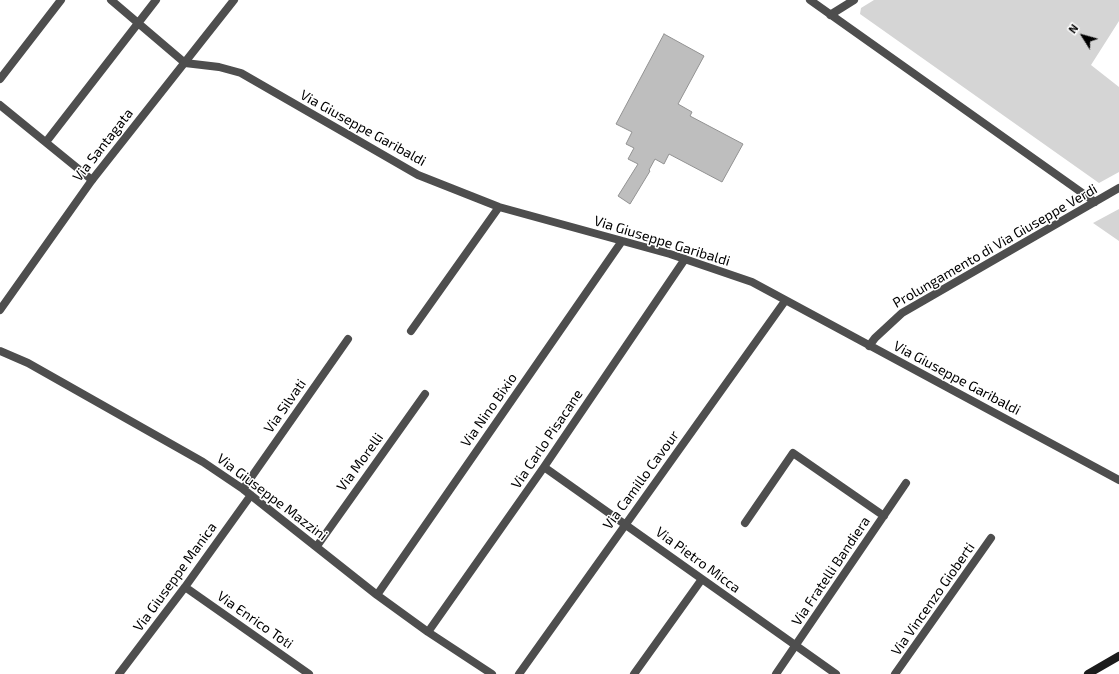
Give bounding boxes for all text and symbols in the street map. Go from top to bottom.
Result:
north arrow [1063,16,1103,56]
text: N [1065,21,1081,36]
street label: Via Giuseppe Garibaldi [297,86,429,170]
street label: Via Santagata [69,105,137,185]
street label: Prolungamento di Via Giuseppe Verdi [890,180,1100,312]
street label: Via Giuseppe Garibaldi [592,212,732,270]
street label: Via Giuseppe Garibaldi [891,337,1023,419]
street label: Via Nino Bixio [457,370,521,450]
street label: Via Silvati [260,376,310,436]
street label: Via Carlo Pisacane [508,386,586,492]
street label: Via Camillo Cavour [599,427,683,533]
street label: Via Morelli [333,430,387,494]
street label: Via Giuseppe Mazzini [213,450,331,544]
street label: Via Fratelli Bandiera [788,513,874,629]
street label: Via Giuseppe Manica [130,519,220,635]
street label: Via Pietro Micca [652,524,744,596]
street label: Via Vincenzo Gioberti [888,539,978,659]
street label: Via Enrico Toti [214,588,296,652]

